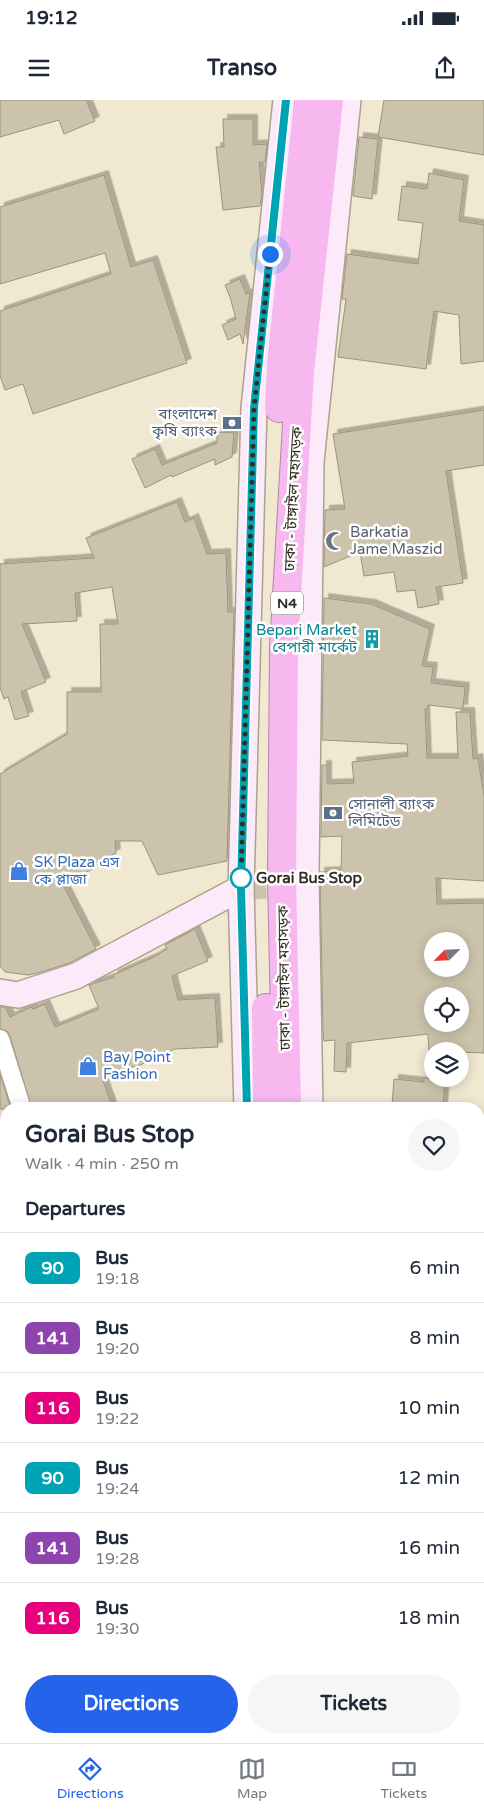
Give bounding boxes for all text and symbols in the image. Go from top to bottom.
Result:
text: 19:12 [25,7,78,29]
icon: menu [25,54,53,82]
icon: share [431,54,459,82]
text: Transo [207,55,277,81]
your location [258,242,283,267]
place label: বাংলাদেশ কৃষি ব্যাংক [151,405,218,440]
bank icon: বাংলাদেশ কৃষি ব্যাংক [221,412,243,434]
street label: ঢাকা - টাঙ্গাইল মহাসড়ক [280,425,306,573]
place label: Barkatia Jame Maszid [350,523,442,558]
mosque icon: Barkatia Jame Maszid [324,530,346,552]
road number: N4 [271,592,303,614]
place label: Bepari Market বেপারী মার্কেট [256,621,358,656]
building icon: Bepari Market বেপারী মার্কেট [361,628,383,650]
place label: সোনালী ব্যাংক লিমিটেড [347,795,435,830]
bank icon: সোনালী ব্যাংক লিমিটেড [322,802,344,824]
place label: SK Plaza এস কে প্লাজা [34,853,120,888]
shop icon: SK Plaza এস কে প্লাজা [8,860,30,882]
marker: Gorai Bus Stop [230,867,252,889]
place label: Gorai Bus Stop [256,869,362,888]
street label: ঢাকা - টাঙ্গাইল মহাসড়ক [274,905,294,1052]
north arrow [424,932,469,978]
map controls [424,932,469,1087]
button: locate [424,987,469,1032]
button: layers [424,1042,469,1087]
place label: Bay Point Fashion [103,1048,171,1083]
shop icon: Bay Point Fashion [77,1055,99,1077]
button: heart [408,1119,460,1171]
text: Gorai Bus Stop [25,1120,195,1149]
text: Walk · 4 min · 250 m [25,1154,179,1174]
text: Departures [25,1198,125,1220]
text: Bus [95,1247,129,1269]
text: 90 [41,1257,64,1279]
text: 6 min [409,1257,460,1279]
text: 19:18 [95,1269,139,1289]
text: Bus [95,1317,129,1339]
text: 141 [36,1327,69,1349]
text: 8 min [409,1327,460,1349]
text: 19:20 [95,1339,139,1359]
text: Bus [95,1387,129,1409]
text: 116 [36,1397,69,1419]
text: 10 min [397,1397,460,1419]
text: 19:22 [95,1409,139,1429]
text: Bus [95,1457,129,1479]
text: 90 [41,1467,64,1489]
text: 12 min [397,1467,460,1489]
text: 19:24 [95,1479,139,1499]
text: Bus [95,1527,129,1549]
text: 141 [36,1537,69,1559]
text: 16 min [397,1537,460,1559]
text: 19:28 [95,1549,139,1569]
text: Bus [95,1597,129,1619]
text: 116 [36,1607,69,1629]
text: 18 min [397,1607,460,1629]
text: 19:30 [95,1619,139,1639]
button: Directions [25,1675,238,1733]
button: Tickets [248,1675,460,1733]
tab: Directions [57,1755,124,1802]
tab: Map [237,1755,267,1802]
tab: Tickets [380,1755,427,1802]

